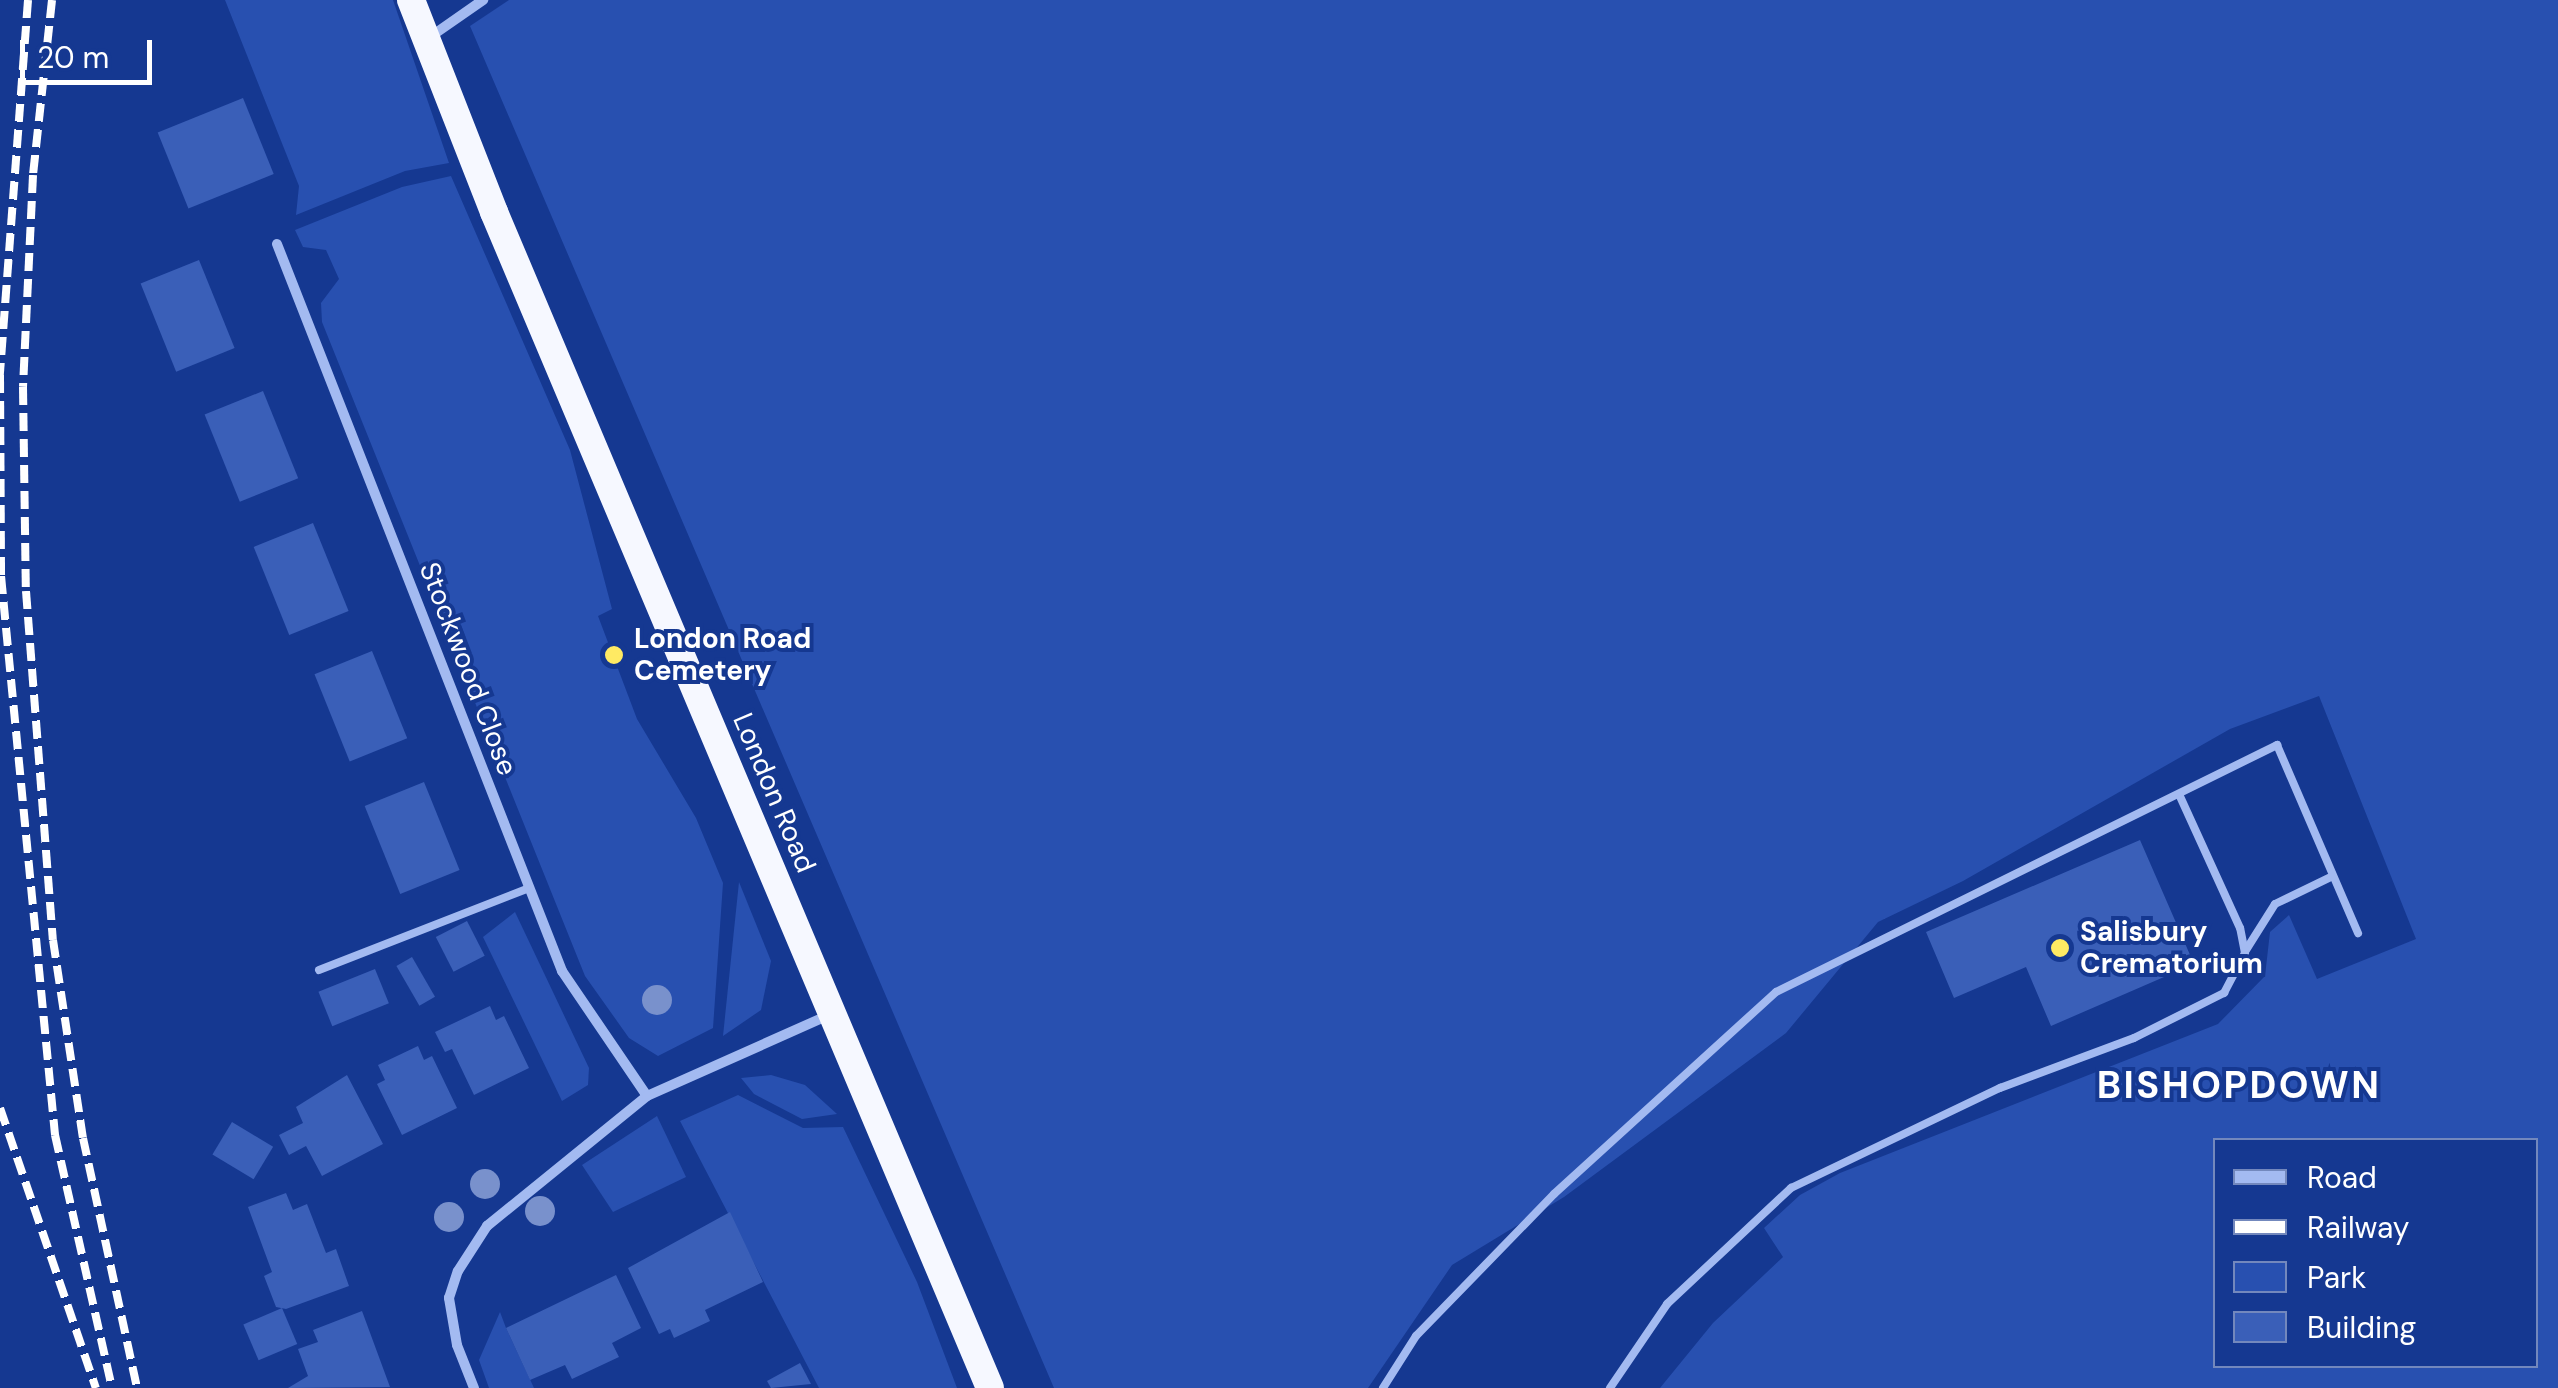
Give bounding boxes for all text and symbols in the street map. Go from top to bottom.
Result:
scale bar [25,20,158,82]
text: 20 m [37,38,109,77]
street label: Stockwood Close [412,558,524,780]
place label: London Road Cemetery [634,622,811,688]
marker: London Road Cemetery [603,644,625,666]
street label: London Road [725,708,823,878]
place label: Salisbury Crematorium [2080,915,2263,981]
marker: Salisbury Crematorium [2049,937,2071,959]
district label: BISHOPDOWN [2097,1063,2381,1109]
legend [2213,1138,2538,1368]
text: Road [2307,1158,2377,1197]
text: Railway [2307,1208,2410,1247]
text: Park [2307,1258,2366,1297]
text: Building [2307,1308,2416,1347]

